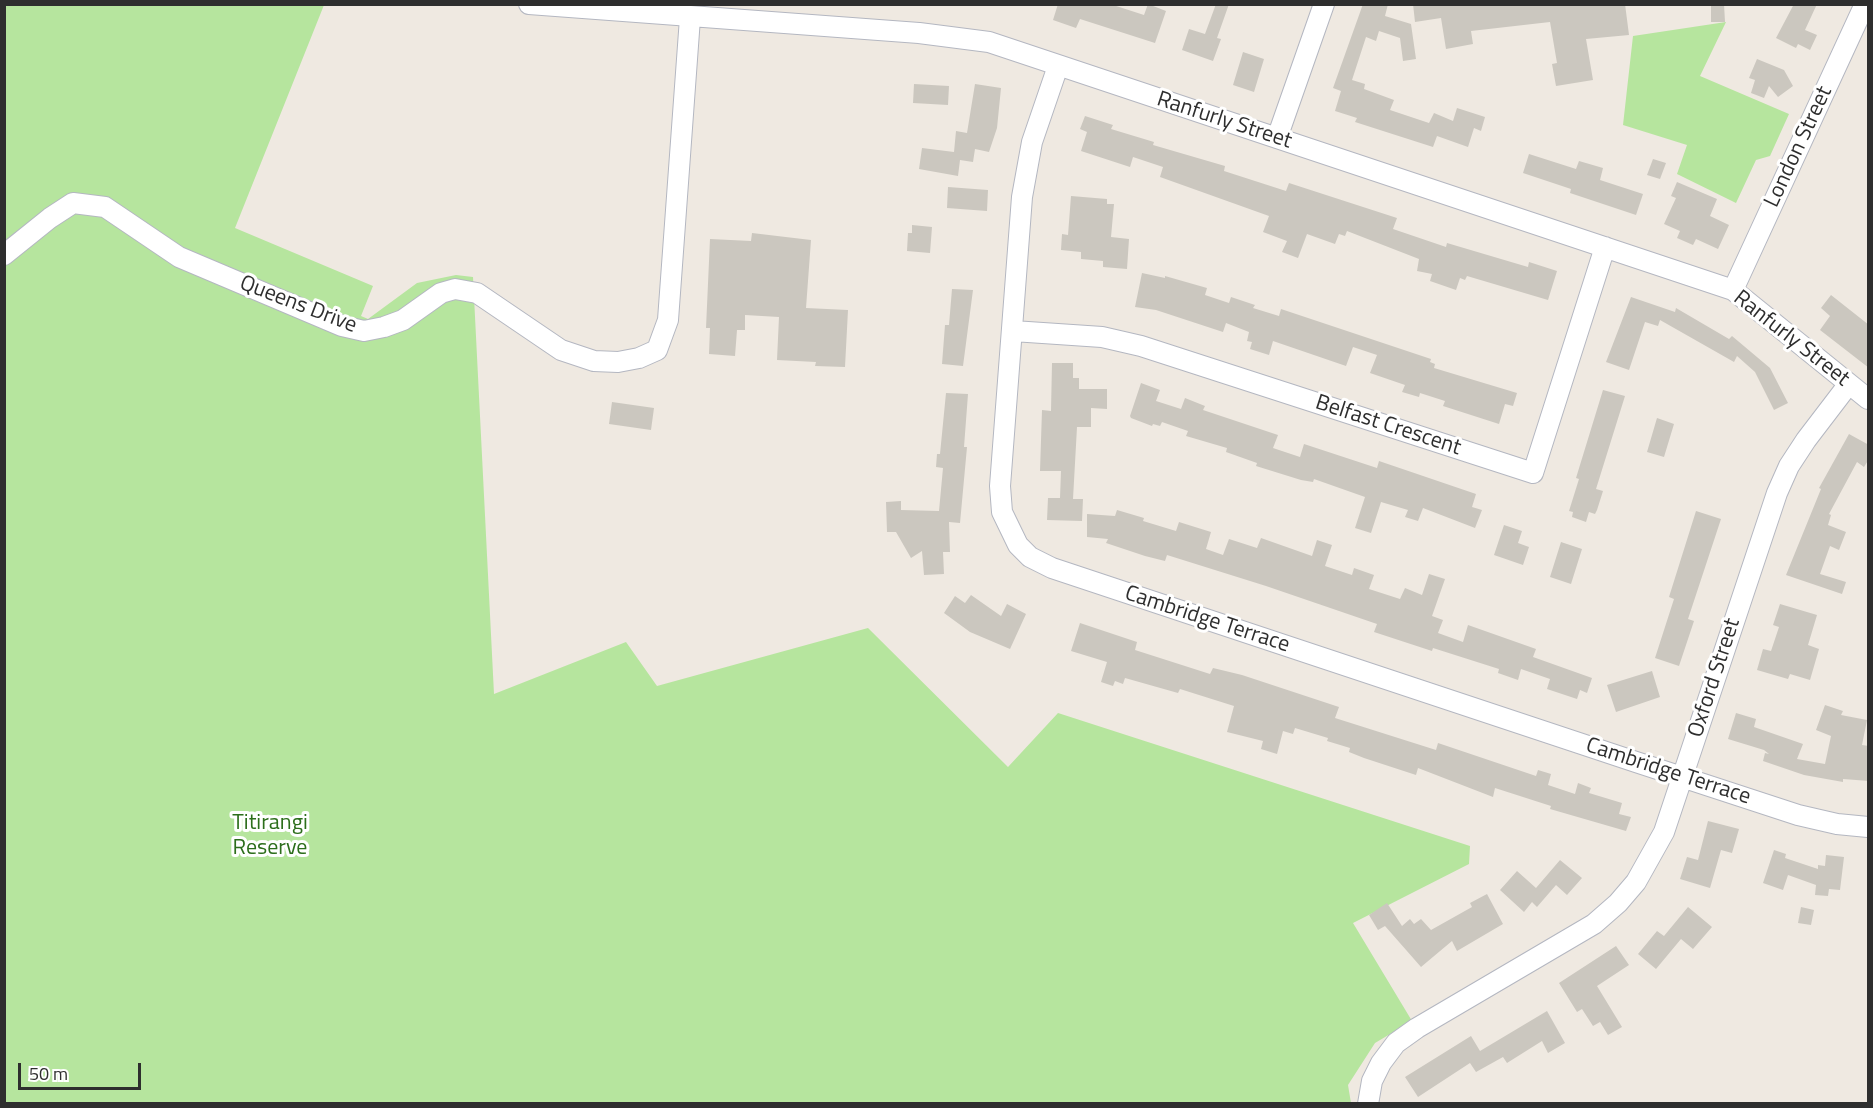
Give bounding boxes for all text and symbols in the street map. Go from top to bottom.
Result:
street label: London Street [1759,82,1839,212]
street label: Ranfurly Street [1153,87,1295,155]
street label: Queens Drive [236,271,360,339]
street label: Ranfurly Street [1728,285,1854,393]
street label: Belfast Crescent [1312,390,1464,462]
street label: Cambridge Terrace [1121,581,1293,659]
street label: Oxford Street [1683,615,1747,741]
street label: Cambridge Terrace [1582,733,1754,811]
park label: Titirangi Reserve [232,811,308,862]
scale bar [21,1051,144,1089]
text: 50 m [29,1060,68,1087]

